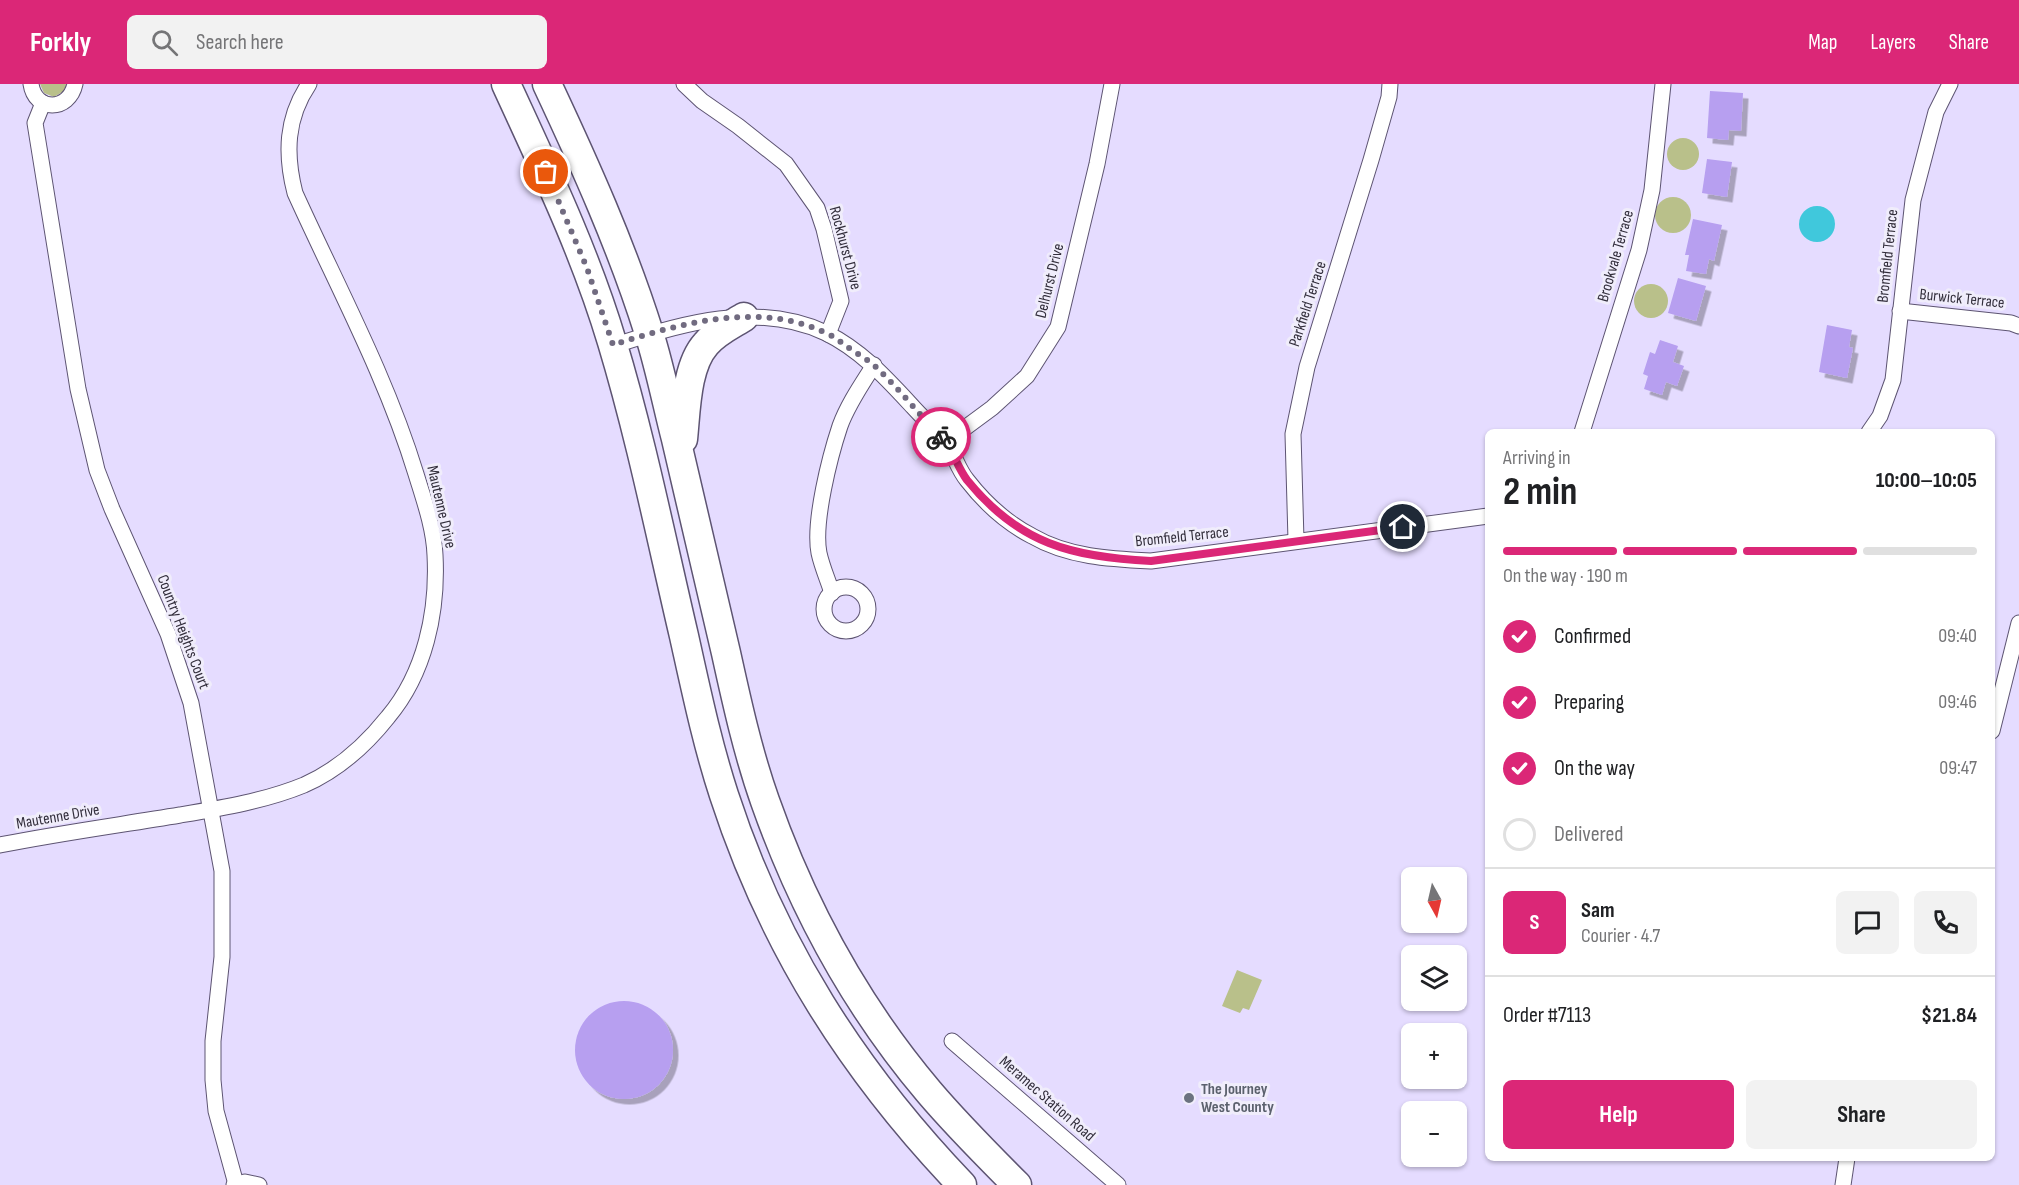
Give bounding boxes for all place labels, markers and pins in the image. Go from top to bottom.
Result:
pin [520,146,571,197]
pin [1377,501,1428,552]
place label: The Journey West County [1201,1080,1274,1117]
marker: The Journey West County [1182,1091,1196,1105]

